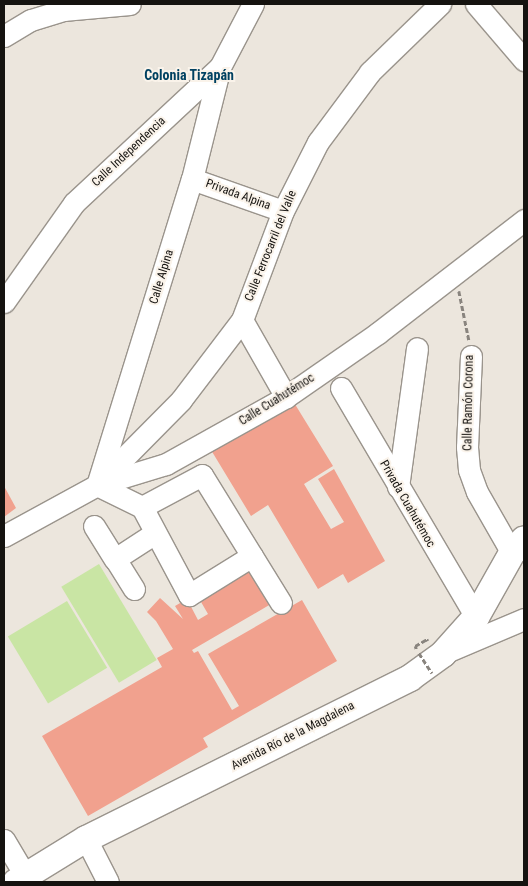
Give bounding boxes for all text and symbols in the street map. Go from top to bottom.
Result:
district label: Colonia Tizapán [144,67,234,83]
street label: Calle Independencia [89,114,169,190]
street label: Privada Alpina [203,177,273,213]
street label: Calle Ferrocarril del Valle [242,188,300,304]
street label: Calle Alpina [147,248,177,306]
street label: Calle Ramón Corona [461,355,477,451]
street label: Calle Cuahutémoc [237,371,317,429]
street label: Privada Cuahutémoc [376,458,438,550]
street label: Avenida Río de la Magdalena [229,699,357,773]

